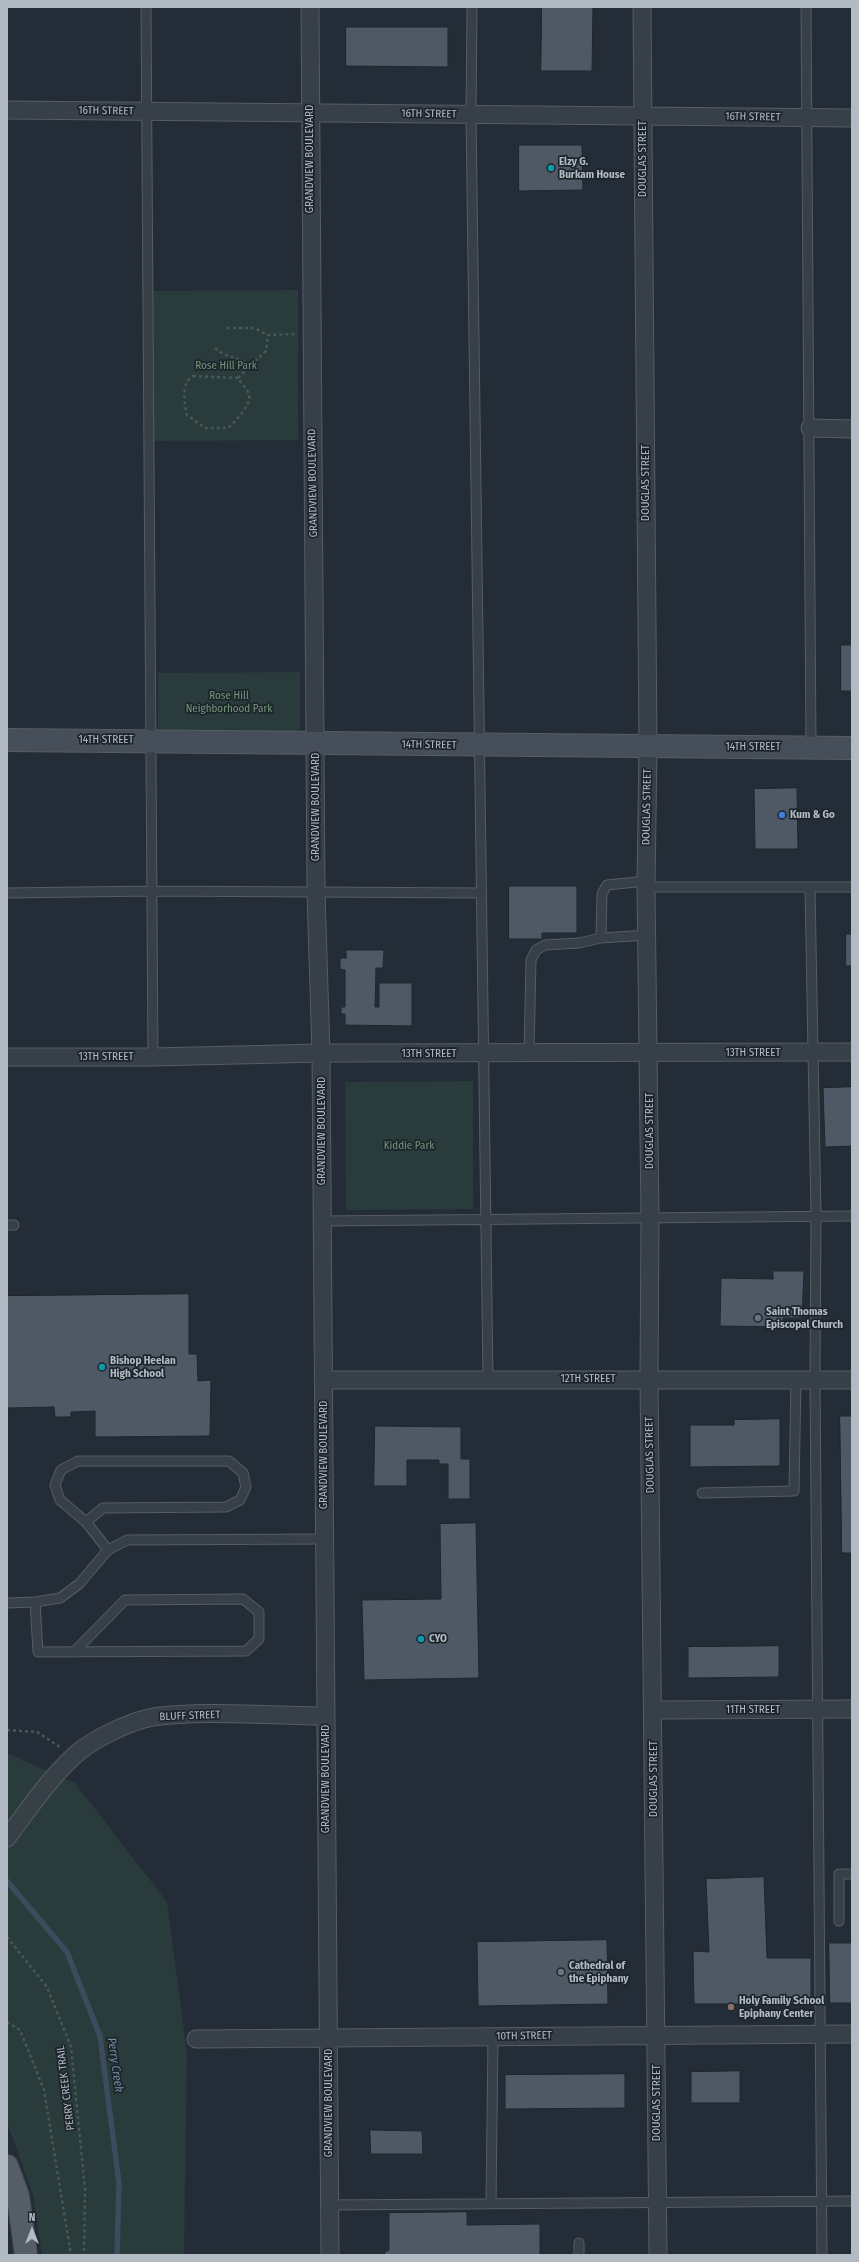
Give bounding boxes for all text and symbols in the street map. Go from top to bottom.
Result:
street label: 16TH STREET [78,104,134,118]
street label: GRANDVIEW BOULEVARD [303,105,317,213]
street label: 16TH STREET [401,107,457,121]
street label: 16TH STREET [725,110,781,124]
street label: DOUGLAS STREET [636,121,650,197]
place label: Elzy G. Burkam House [559,155,625,181]
marker: Elzy G. Burkam House [546,163,556,173]
park label: Rose Hill Park [195,359,257,373]
street label: GRANDVIEW BOULEVARD [305,429,321,537]
street label: DOUGLAS STREET [639,445,653,521]
park label: Rose Hill Neighborhood Park [186,689,272,715]
street label: 14TH STREET [78,733,134,747]
street label: 14TH STREET [401,738,457,752]
street label: 14TH STREET [725,740,781,754]
street label: GRANDVIEW BOULEVARD [309,753,323,861]
street label: DOUGLAS STREET [640,769,654,845]
place label: Kum & Go [790,808,835,822]
marker: Kum & Go [777,810,787,820]
street label: 13TH STREET [725,1046,781,1060]
street label: 13TH STREET [401,1047,457,1061]
street label: 13TH STREET [78,1050,134,1064]
street label: GRANDVIEW BOULEVARD [315,1077,329,1185]
street label: DOUGLAS STREET [643,1093,657,1169]
park label: Kiddie Park [384,1139,434,1153]
place label: Saint Thomas Episcopal Church [766,1305,843,1331]
marker: Saint Thomas Episcopal Church [753,1313,763,1323]
place label: Bishop Heelan High School [110,1354,176,1380]
marker: Bishop Heelan High School [97,1362,107,1372]
street label: 12TH STREET [561,1372,615,1386]
street label: GRANDVIEW BOULEVARD [317,1401,331,1509]
street label: DOUGLAS STREET [643,1417,657,1493]
place label: CYO [429,1632,447,1646]
marker: CYO [416,1634,426,1644]
street label: 11TH STREET [726,1703,780,1717]
street label: BLUFF STREET [159,1708,221,1724]
street label: GRANDVIEW BOULEVARD [319,1725,333,1833]
street label: DOUGLAS STREET [647,1741,661,1817]
place label: Cathedral of the Epiphany [569,1959,629,1985]
marker: Cathedral of the Epiphany [556,1967,566,1977]
place label: Holy Family School Epiphany Center [739,1994,824,2020]
marker: Holy Family School Epiphany Center [726,2002,736,2012]
street label: 10TH STREET [496,2029,552,2043]
water label: Perry Creek [104,2037,126,2093]
street label: PERRY CREEK TRAIL [54,2045,78,2131]
street label: GRANDVIEW BOULEVARD [322,2049,336,2157]
street label: DOUGLAS STREET [650,2065,664,2141]
north arrow [12,2210,52,2250]
text: N [29,2211,35,2224]

